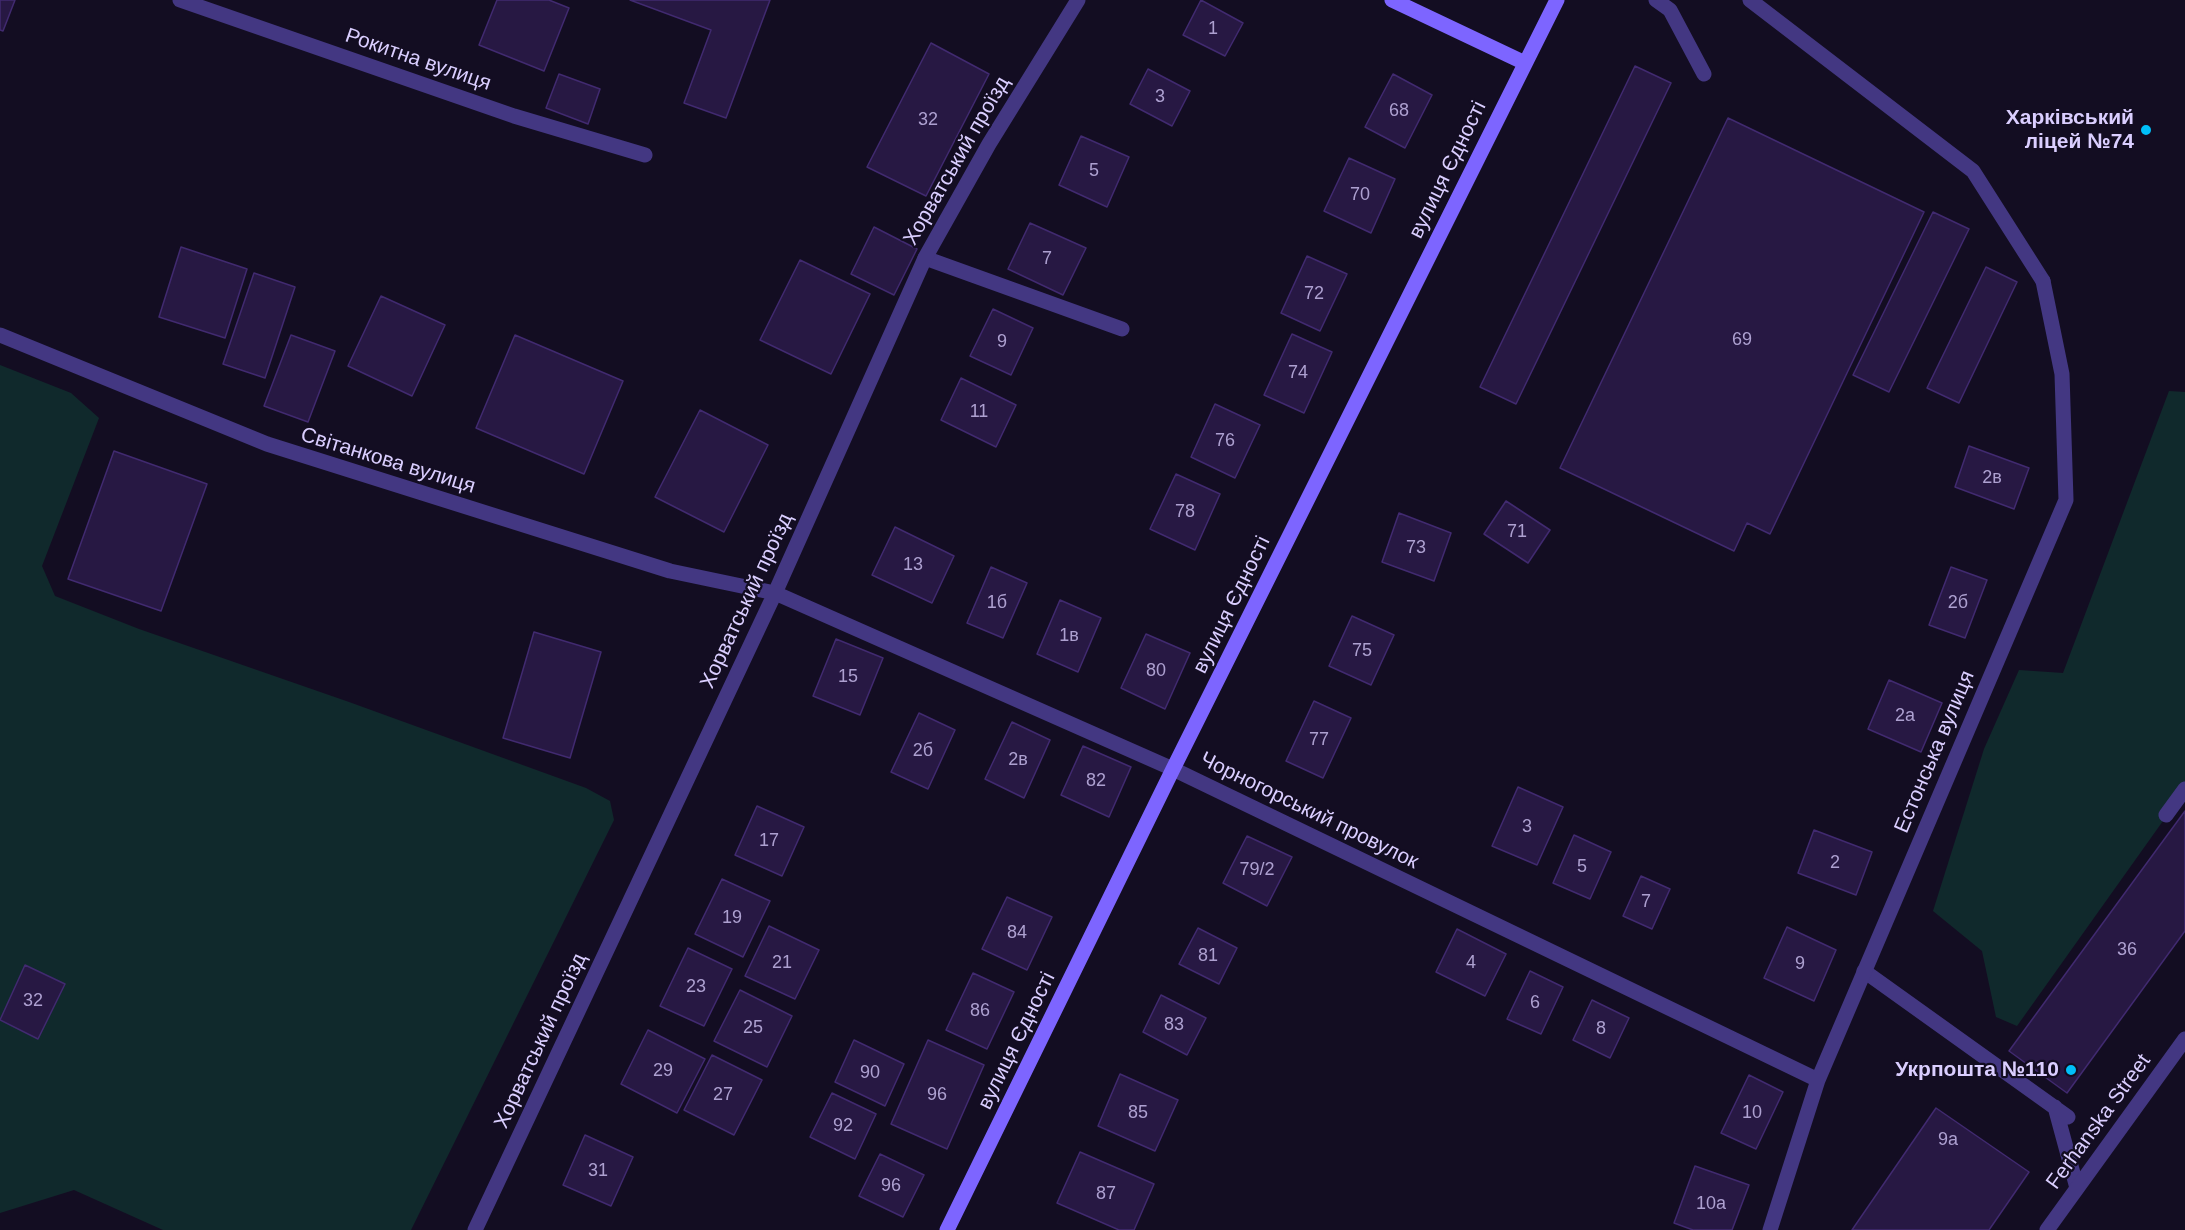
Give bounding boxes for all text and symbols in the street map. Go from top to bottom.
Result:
house number: 1 [1208,18,1218,40]
street label: Рокитна вулиця [342,23,494,97]
street label: Хорватський проїзд [898,72,1016,250]
house number: 3 [1155,86,1165,108]
street label: вулиця Єдності [1404,97,1492,243]
house number: 68 [1389,100,1409,122]
place label: Харківський ліцей №74 [2006,105,2134,155]
house number: 32 [918,109,938,131]
marker: Харківський ліцей №74 [2139,123,2153,137]
house number: 5 [1089,160,1099,182]
house number: 70 [1350,184,1370,206]
house number: 7 [1042,248,1052,270]
house number: 72 [1304,283,1324,305]
house number: 69 [1732,329,1752,351]
house number: 9 [997,331,1007,353]
house number: 74 [1288,362,1308,384]
house number: 11 [970,401,988,423]
street label: Світанкова вулиця [298,422,478,500]
house number: 76 [1215,430,1235,452]
house number: 2в [1982,467,2002,489]
house number: 78 [1175,501,1195,523]
street label: Хорватський проїзд [695,509,799,693]
house number: 71 [1507,521,1527,543]
street label: вулиця Єдності [1188,532,1276,678]
house number: 73 [1406,537,1426,559]
house number: 13 [903,554,923,576]
house number: 1б [987,592,1007,614]
house number: 2б [1948,592,1968,614]
house number: 1в [1059,625,1079,647]
house number: 75 [1352,640,1372,662]
house number: 80 [1146,660,1166,682]
house number: 15 [838,666,858,688]
street label: Естонська вулиця [1889,667,1981,837]
house number: 2а [1895,705,1915,727]
house number: 77 [1309,729,1329,751]
house number: 2б [913,740,933,762]
street label: Чорногорський провулок [1196,747,1422,875]
house number: 2в [1008,749,1028,771]
house number: 82 [1086,770,1106,792]
house number: 3 [1522,816,1532,838]
house number: 17 [759,830,779,852]
house number: 2 [1830,852,1840,874]
house number: 5 [1577,856,1587,878]
house number: 79/2 [1239,859,1275,881]
house number: 7 [1641,891,1651,913]
house number: 19 [722,907,742,929]
house number: 84 [1007,922,1027,944]
house number: 36 [2117,939,2137,961]
house number: 81 [1198,945,1218,967]
street label: Хорватський проїзд [489,949,593,1133]
house number: 21 [772,952,792,974]
house number: 4 [1466,952,1476,974]
house number: 9 [1795,953,1805,975]
street label: вулиця Єдності [973,968,1061,1114]
house number: 23 [686,976,706,998]
house number: 32 [23,990,43,1012]
house number: 6 [1530,992,1540,1014]
house number: 86 [970,1000,990,1022]
house number: 83 [1164,1014,1184,1036]
house number: 25 [743,1017,763,1039]
house number: 8 [1596,1018,1606,1040]
street label: Ferhanska Street [2041,1049,2157,1195]
place label: Укрпошта №110 [1895,1057,2059,1083]
house number: 29 [653,1060,673,1082]
house number: 90 [860,1062,880,1084]
marker: Укрпошта №110 [2064,1063,2078,1077]
house number: 27 [713,1084,733,1106]
house number: 96 [927,1084,947,1106]
house number: 85 [1128,1102,1148,1124]
house number: 10 [1742,1102,1762,1124]
house number: 92 [833,1115,853,1137]
house number: 9а [1938,1129,1958,1151]
house number: 31 [588,1160,608,1182]
house number: 96 [881,1175,901,1197]
house number: 87 [1096,1183,1116,1205]
house number: 10а [1696,1193,1726,1215]

